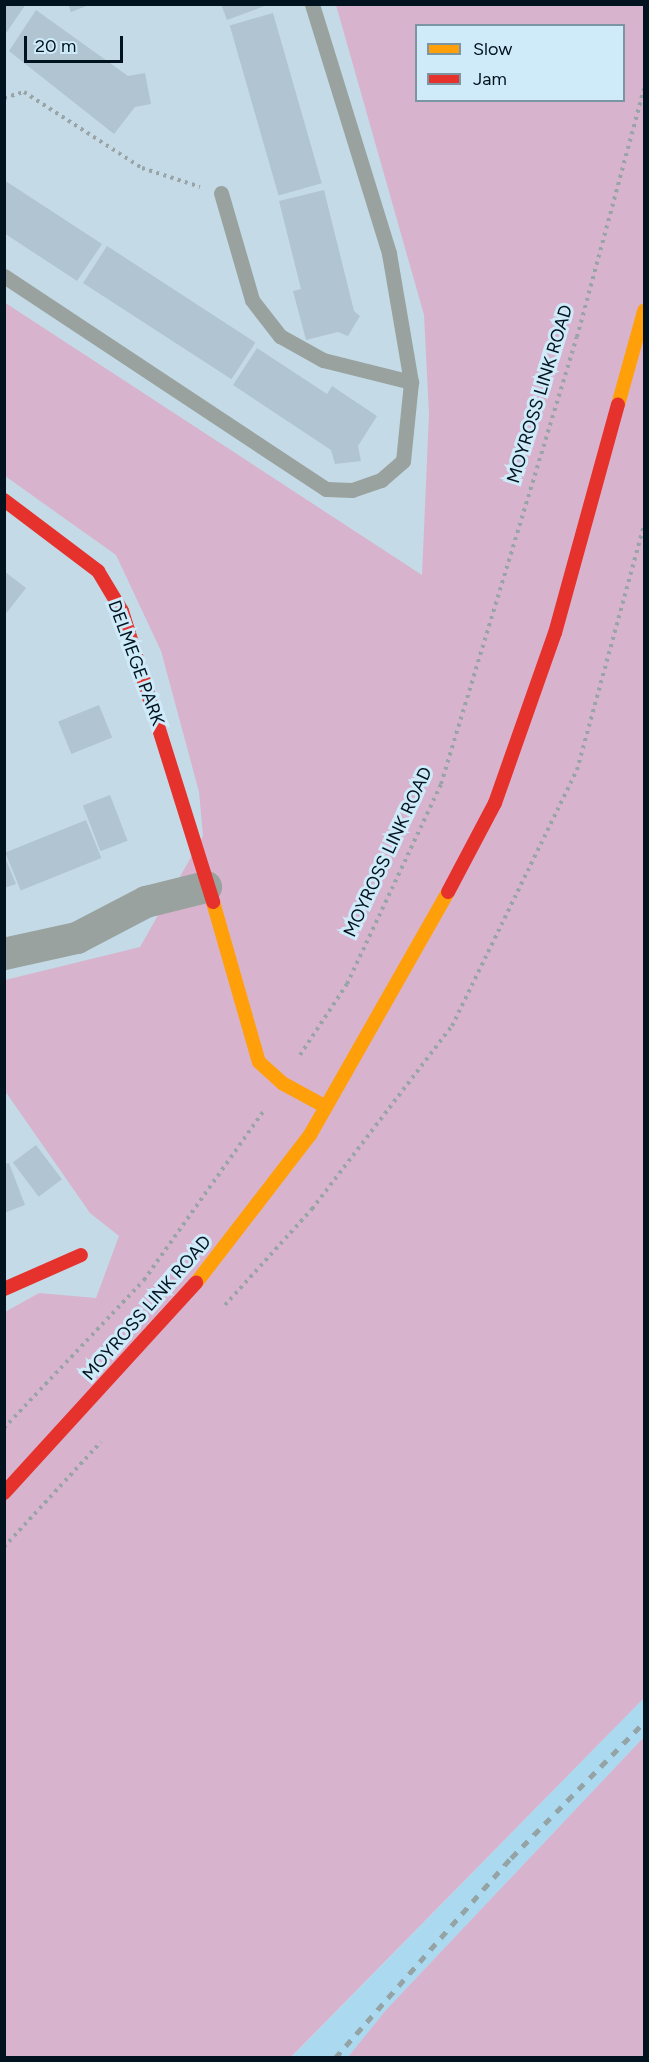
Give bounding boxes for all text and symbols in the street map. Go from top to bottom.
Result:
scale bar [27,24,126,62]
legend [415,24,625,102]
text: 20 m [35,35,76,57]
text: Slow [473,38,512,60]
text: Jam [473,68,507,90]
street label: MOYROSS LINK ROAD [503,302,577,486]
street label: DELMEGE PARK [103,597,169,729]
street label: MOYROSS LINK ROAD [339,764,437,940]
street label: MOYROSS LINK ROAD [78,1231,216,1385]

